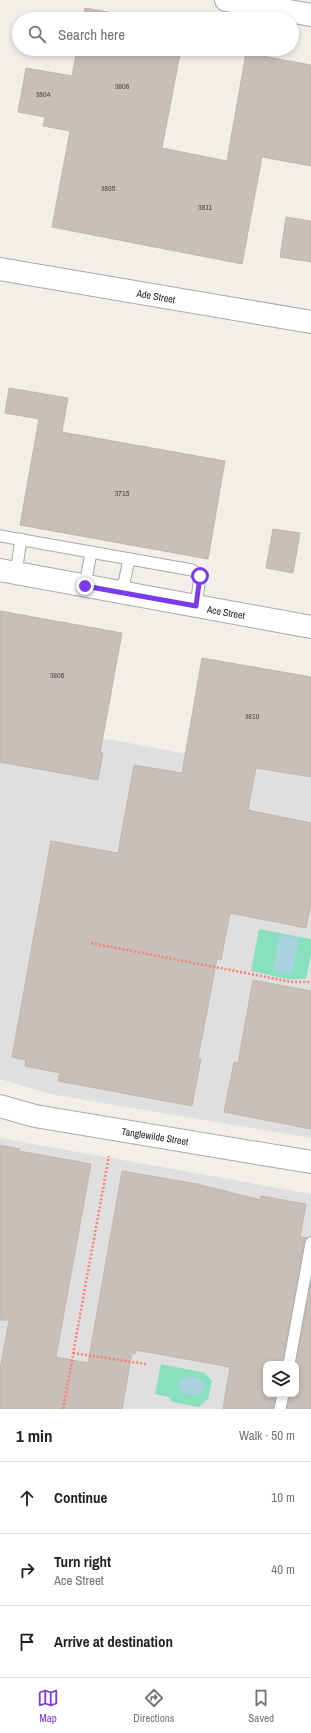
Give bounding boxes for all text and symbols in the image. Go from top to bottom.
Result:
search box [12,12,299,56]
icon: search [26,23,48,45]
text: Search here [58,24,125,45]
house number: 3806 [115,81,130,91]
house number: 3804 [36,89,51,99]
house number: 3805 [101,183,116,193]
house number: 3811 [198,202,212,212]
street label: Ade Street [135,287,177,306]
house number: 3715 [115,488,130,498]
route start [191,567,209,585]
route end [76,577,94,595]
street label: Ace Street [205,603,247,622]
house number: 3806 [50,670,65,680]
house number: 3810 [245,711,260,721]
street label: Tanglewilde Street [121,1125,190,1148]
map controls [263,1361,299,1397]
button: layers [263,1361,299,1397]
text: 1 min [16,1424,52,1447]
text: Walk · 50 m [239,1427,295,1444]
icon: ahead [16,1487,38,1509]
text: Continue [54,1487,107,1508]
text: 10 m [271,1489,295,1506]
text: Turn right [54,1551,111,1572]
icon: right [16,1559,38,1581]
text: 40 m [271,1561,295,1578]
text: Ace Street [54,1572,104,1589]
icon: arrive [16,1631,38,1653]
text: Arrive at destination [54,1631,173,1652]
tab: Map [37,1687,59,1725]
tab: Directions [133,1687,174,1725]
tab: Saved [248,1687,274,1725]

